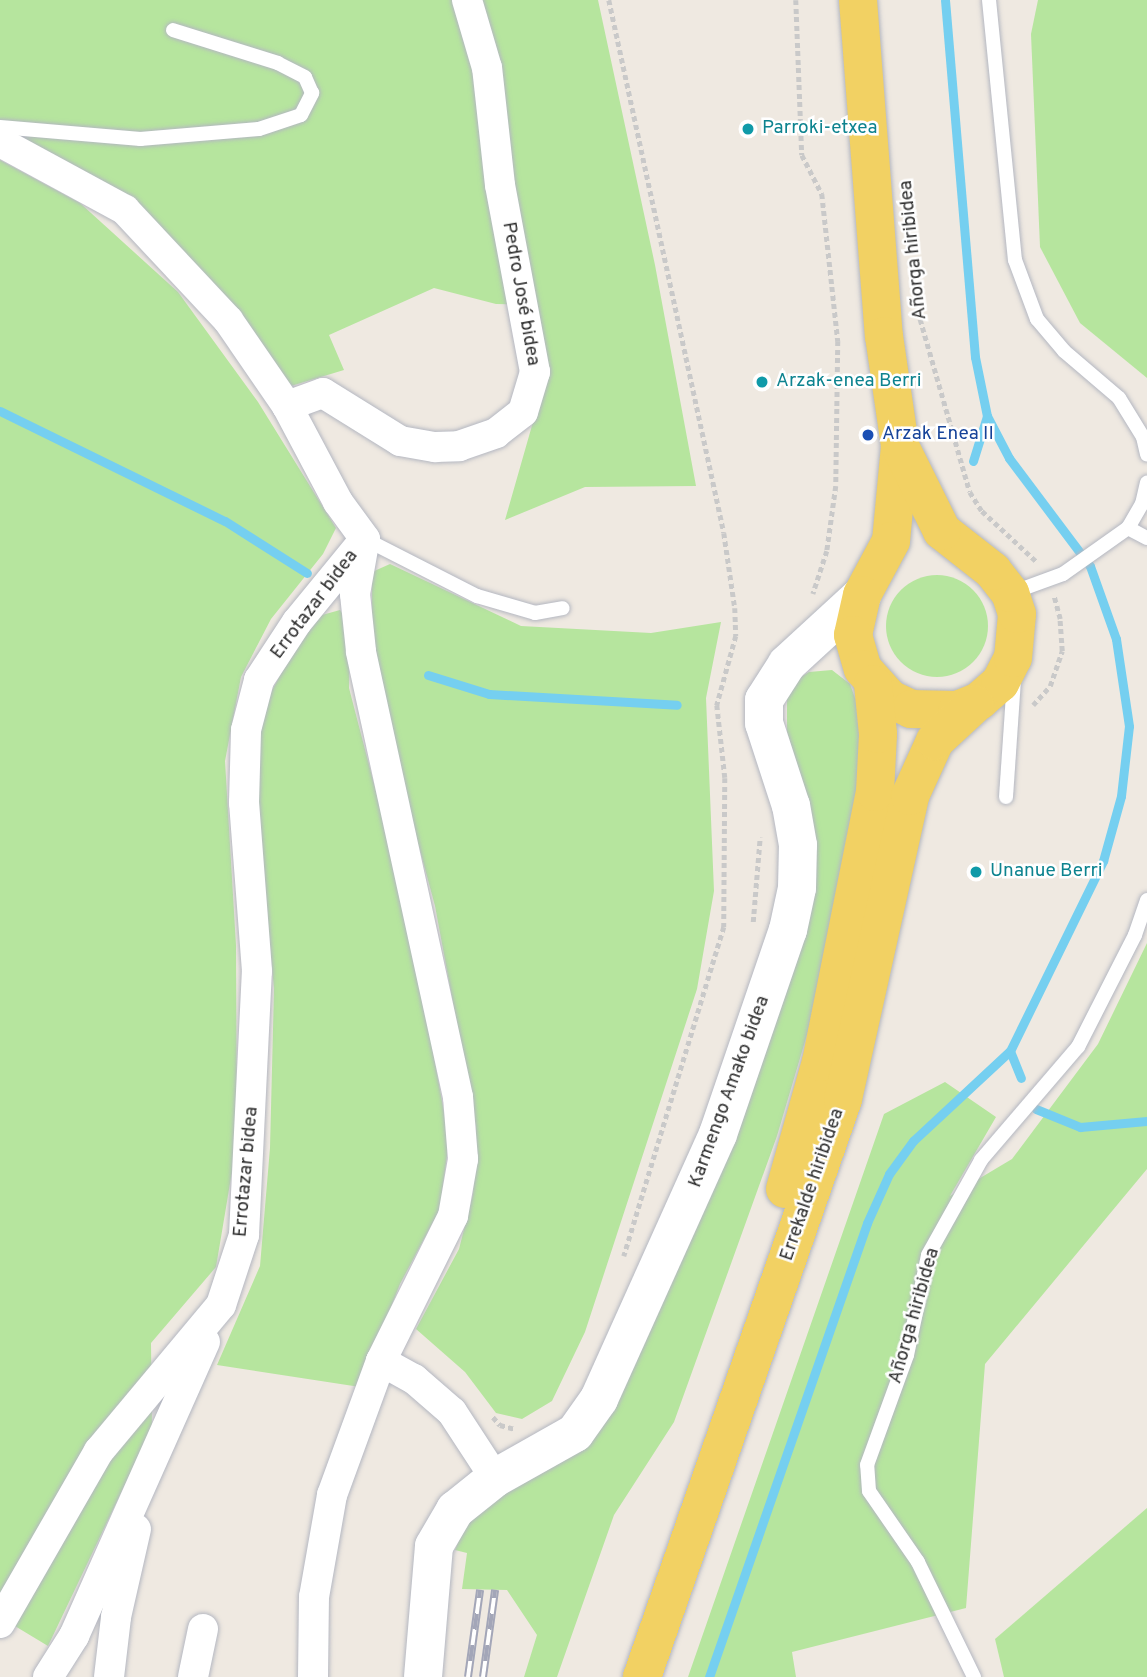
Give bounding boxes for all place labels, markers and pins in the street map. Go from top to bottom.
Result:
place label: Parroki-etxea [762,118,877,140]
marker: Parroki-etxea [740,121,756,137]
place label: Arzak-enea Berri [776,371,921,393]
marker: Arzak-enea Berri [754,374,770,390]
place label: Arzak Enea II [882,424,994,446]
marker: Arzak Enea II [860,427,876,443]
place label: Unanue Berri [990,861,1103,883]
marker: Unanue Berri [968,864,984,880]

